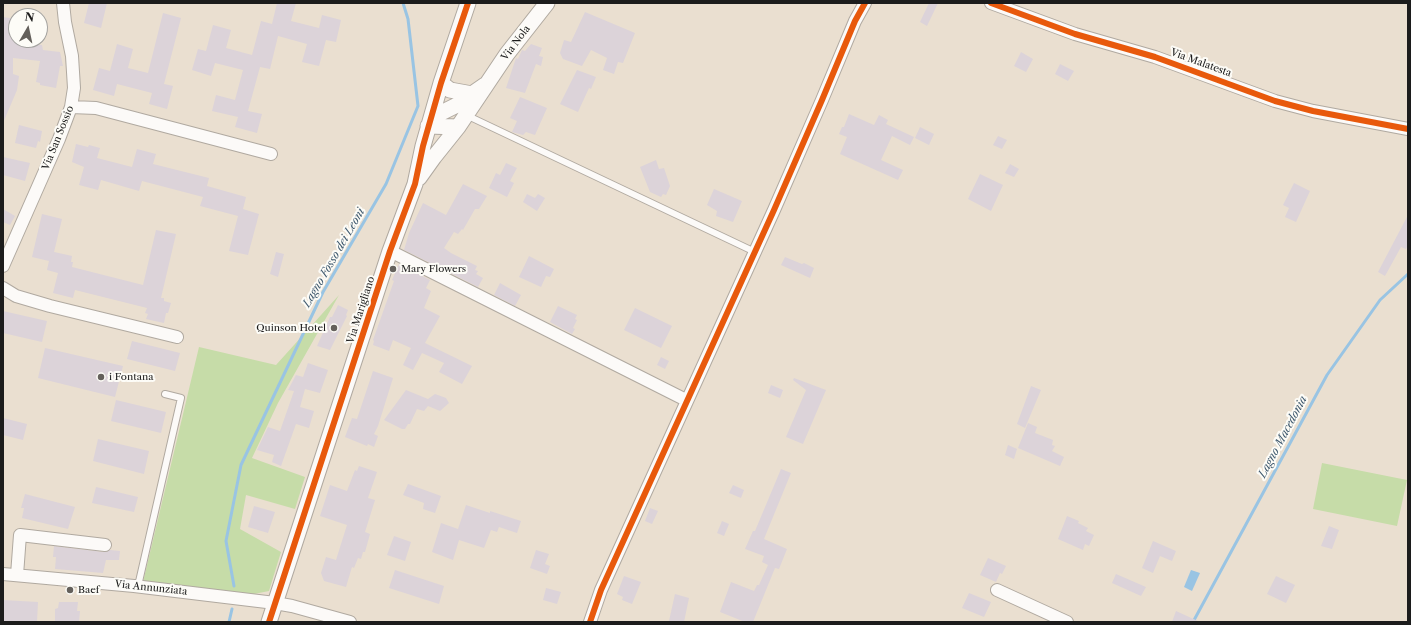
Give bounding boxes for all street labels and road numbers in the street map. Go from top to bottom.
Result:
street label: Via Nola [499,23,533,63]
street label: Via Malatesta [1169,46,1233,80]
street label: Via San Sossio [40,104,76,172]
street label: Via Marigliano [345,275,377,345]
street label: Via Annunziata [114,578,188,598]

